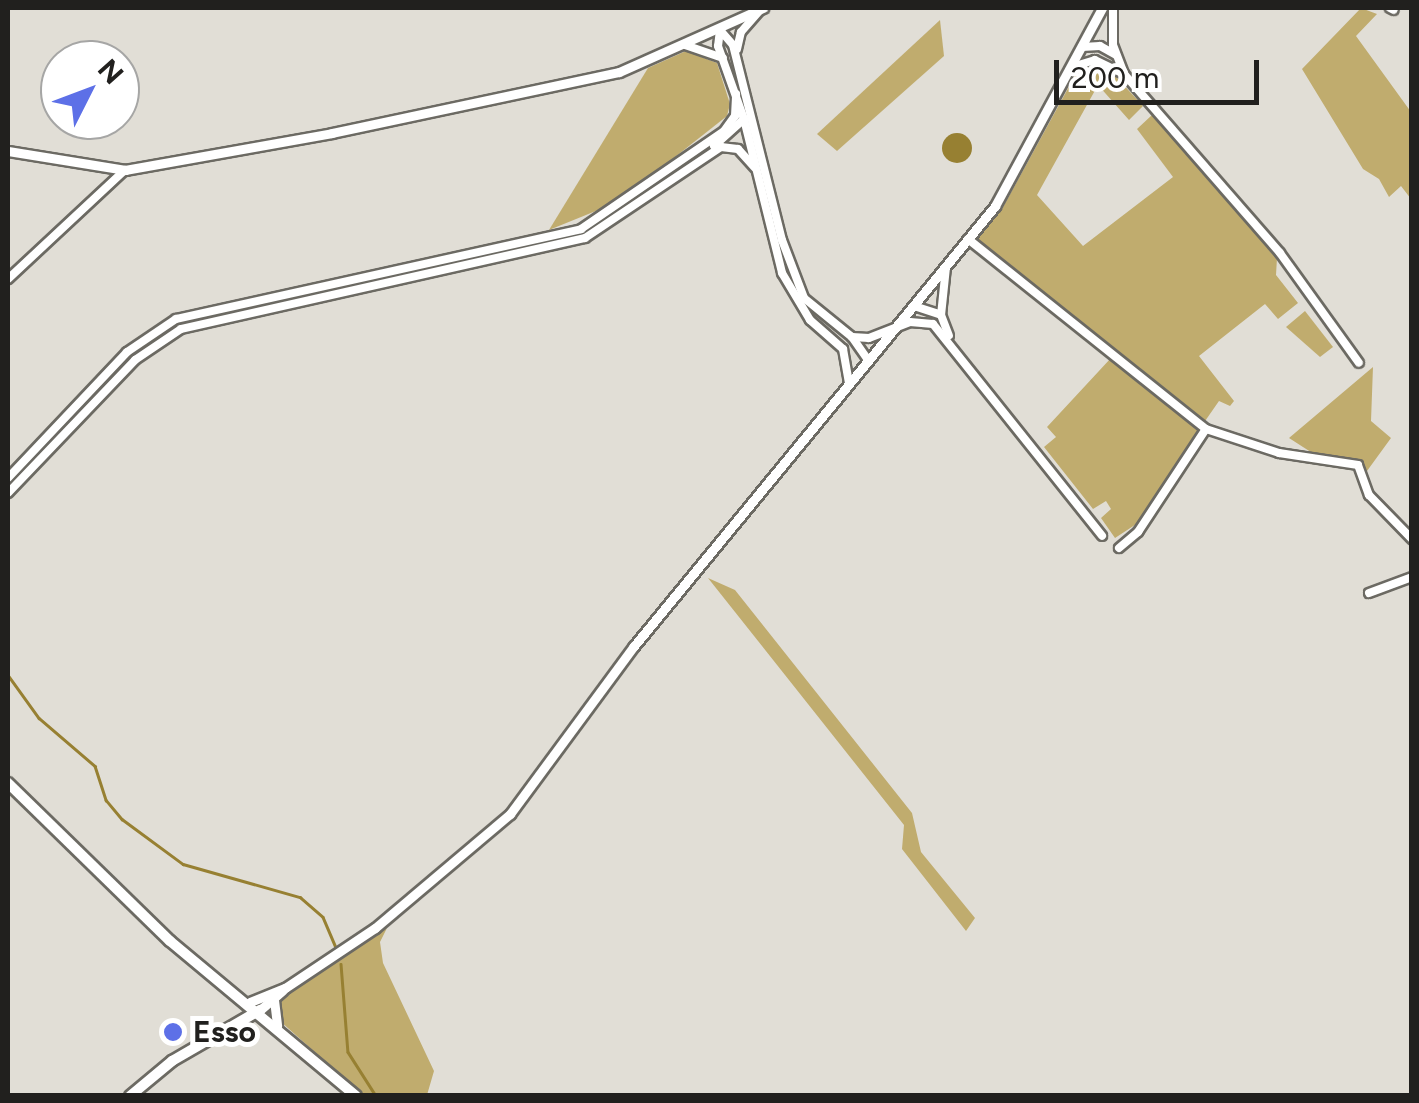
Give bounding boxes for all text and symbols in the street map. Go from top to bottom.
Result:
north arrow [40,40,140,140]
scale bar [1059,40,1264,102]
text: N [91,52,131,91]
text: 200 m [1071,59,1159,96]
place label: Esso [193,1014,256,1050]
marker: Esso [162,1021,184,1043]

